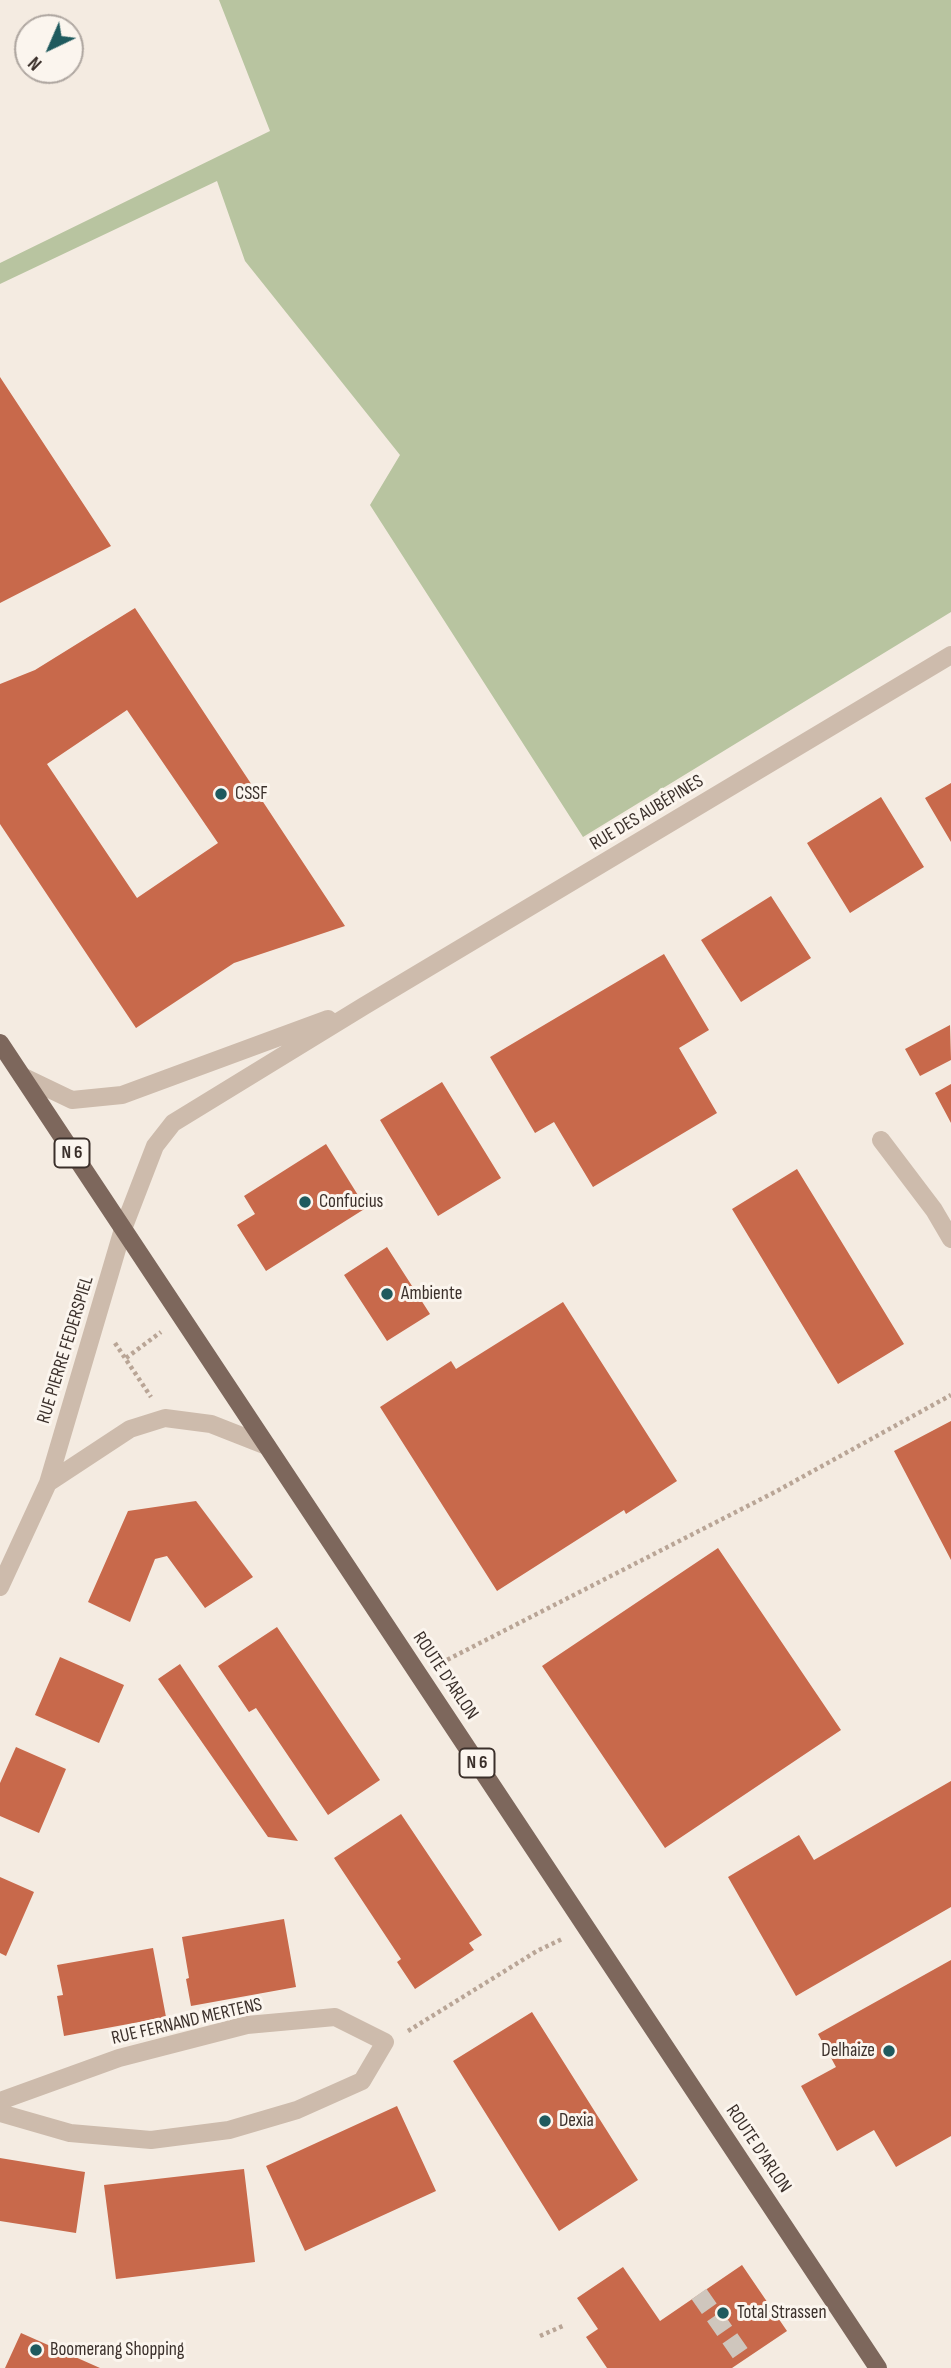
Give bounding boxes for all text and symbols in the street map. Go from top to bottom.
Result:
north arrow [14,14,84,84]
text: N [24,51,47,75]
street label: RUE DES AUBÉPINES [586,770,708,856]
place label: CSSF [235,783,268,805]
marker: CSSF [213,786,229,802]
road number: N 6 [55,1138,90,1168]
place label: Confucius [319,1191,383,1213]
marker: Confucius [297,1194,313,1210]
street label: RUE PIERRE FEDERSPIEL [33,1273,99,1427]
place label: Ambiente [401,1283,462,1305]
marker: Ambiente [379,1286,395,1302]
street label: ROUTE D'ARLON [407,1628,483,1724]
road number: N 6 [460,1748,494,1778]
street label: RUE FERNAND MERTENS [109,1994,265,2050]
place label: Delhaize [821,2040,875,2062]
marker: Delhaize [881,2043,897,2059]
street label: ROUTE D'ARLON [720,2101,796,2197]
place label: Dexia [559,2110,594,2132]
marker: Dexia [537,2113,553,2129]
place label: Total Strassen [737,2302,827,2324]
marker: Total Strassen [715,2305,731,2321]
place label: Boomerang Shopping [50,2339,184,2361]
marker: Boomerang Shopping [28,2342,44,2358]

